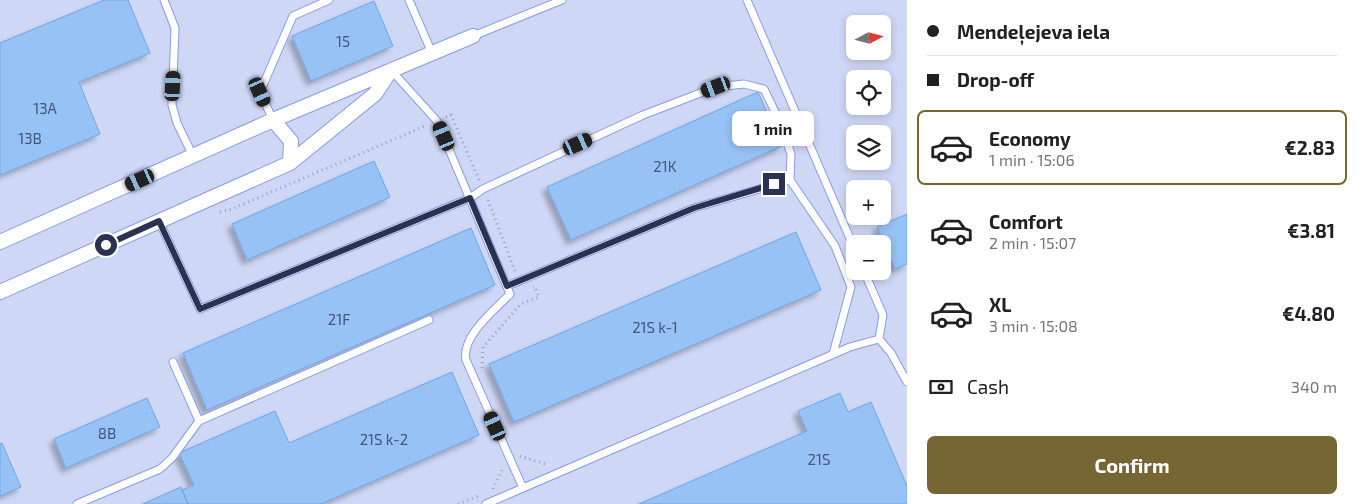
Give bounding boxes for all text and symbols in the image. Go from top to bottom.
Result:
north arrow [846,15,891,60]
map controls [846,15,891,280]
text: Mendeļejeva iela [957,20,1110,43]
house number: 15 [336,32,350,50]
text: Drop-off [957,68,1034,91]
button: locate [846,70,891,115]
car [164,71,181,101]
car [247,75,272,109]
car [699,75,732,99]
house number: 13A [33,99,57,117]
callout: 1 min [733,111,815,146]
car [431,119,456,153]
text: 1 min [754,119,792,138]
button: layers [846,125,891,170]
icon: car [929,125,974,170]
text: Economy [989,127,1071,150]
house number: 13B [18,129,42,147]
car [561,131,594,157]
text: €2.83 [1285,136,1335,159]
text: 1 min · 15:06 [989,150,1075,169]
house number: 21K [653,157,677,175]
car [123,167,156,193]
route end [763,173,785,195]
button: + [846,180,891,225]
icon: car [929,208,974,253]
text: Comfort [989,210,1063,233]
text: €3.81 [1287,219,1335,242]
text: 2 min · 15:07 [989,233,1076,252]
route start [95,234,117,256]
button: − [846,235,891,280]
icon: car [929,291,974,336]
text: XL [989,293,1011,316]
text: €4.80 [1282,302,1335,325]
house number: 21F [328,310,350,328]
text: 3 min · 15:08 [989,316,1078,335]
house number: 21S k-1 [632,318,678,336]
icon: cash [927,373,955,401]
text: Cash [967,375,1009,398]
text: 340 m [1291,377,1337,396]
car [482,409,507,443]
house number: 8B [98,424,116,442]
house number: 21S k-2 [360,430,408,448]
button: Confirm [927,436,1337,494]
house number: 21S [808,450,830,468]

